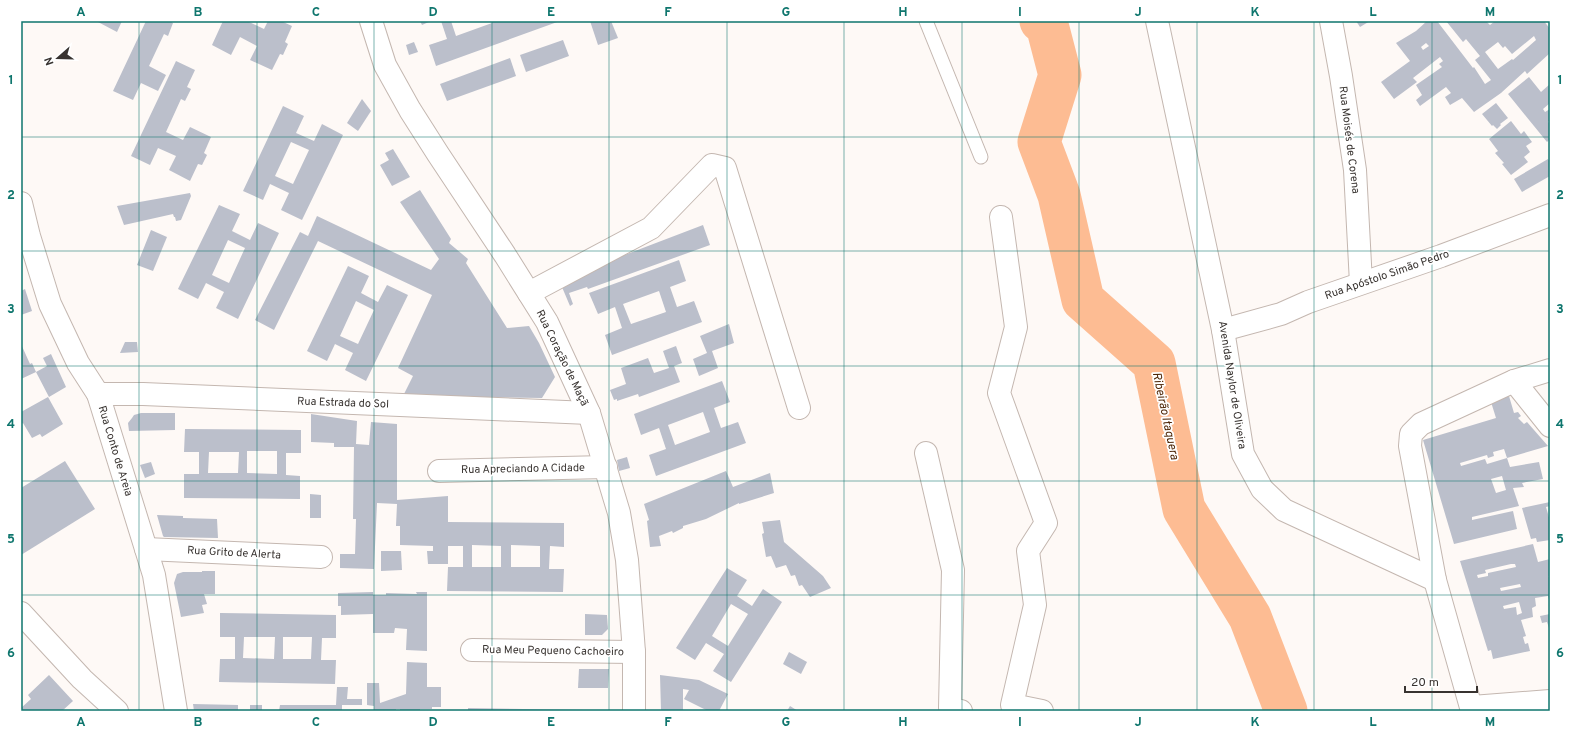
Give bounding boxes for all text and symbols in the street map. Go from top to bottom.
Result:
text: A [76,5,86,21]
text: B [194,5,203,21]
text: C [312,5,320,21]
text: D [428,5,438,21]
text: E [547,5,555,21]
text: F [664,5,672,21]
text: G [782,5,791,21]
text: H [898,5,908,21]
text: I [1018,5,1022,21]
text: J [1134,5,1142,21]
text: K [1250,5,1260,21]
text: L [1369,5,1377,21]
text: M [1485,5,1495,21]
north arrow [38,38,78,78]
text: N [42,55,57,67]
text: 1 [8,73,14,89]
text: 1 [1557,73,1563,89]
street label: Rua Moisés de Corena [1335,85,1363,195]
text: 2 [7,188,15,204]
text: 2 [1556,188,1564,204]
street label: Rua Apóstolo Simão Pedro [1323,247,1451,303]
text: 3 [7,302,15,318]
text: 3 [1556,302,1564,318]
street label: Rua Coração de Maçã [533,308,591,409]
street label: Avenida Naylor de Oliveira [1215,320,1249,450]
water label: Ribeirão Itaquera [1148,371,1182,462]
street label: Rua Estrada do Sol [297,394,389,412]
street label: Rua Conto de Areia [95,404,136,498]
text: 4 [7,417,15,433]
text: 4 [1556,417,1564,433]
street label: Rua Apreciando A Cidade [461,461,585,477]
text: 5 [7,532,15,548]
text: 5 [1556,532,1564,548]
street label: Rua Grito de Alerta [187,544,282,562]
street label: Rua Meu Pequeno Cachoeiro [482,643,624,659]
text: 6 [7,646,15,662]
text: 6 [1556,646,1564,662]
scale bar [1405,668,1477,694]
text: 20 m [1411,675,1439,691]
text: A [76,715,86,731]
text: B [194,715,203,731]
text: C [312,715,320,731]
text: D [428,715,438,731]
text: E [547,715,555,731]
text: F [664,715,672,731]
text: G [782,715,791,731]
text: H [898,715,908,731]
text: I [1018,715,1022,731]
text: J [1134,715,1142,731]
text: K [1250,715,1260,731]
text: L [1369,715,1377,731]
text: M [1485,715,1495,731]

